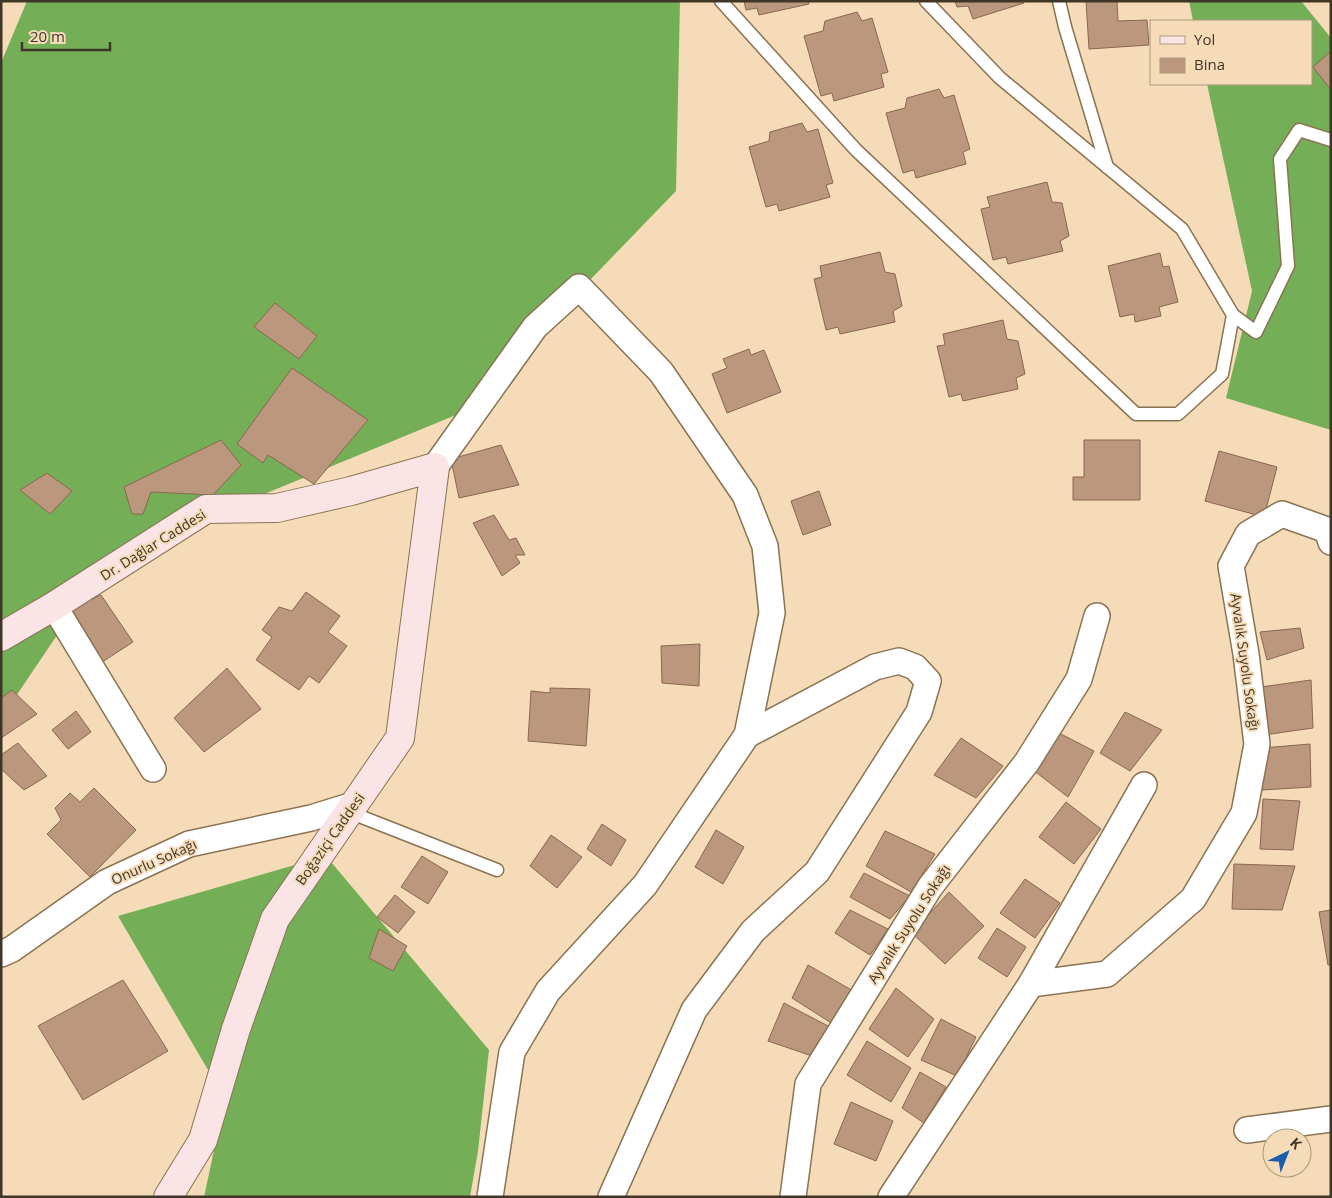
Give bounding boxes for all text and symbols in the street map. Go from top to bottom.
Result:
scale bar [22,20,110,52]
legend [1150,20,1312,85]
text: 20 m [30,26,65,46]
text: Yol [1194,29,1215,49]
text: Bina [1194,54,1225,74]
street label: Dr. Dağlar Caddesi [96,504,209,585]
street label: Ayvalık Suyolu Sokağı [1226,592,1265,732]
street label: Boğaziçi Caddesi [291,789,369,889]
street label: Onurlu Sokağı [108,834,200,889]
street label: Ayvalık Suyolu Sokağı [863,860,954,987]
north arrow [1262,1128,1312,1178]
text: K [1286,1133,1307,1154]

